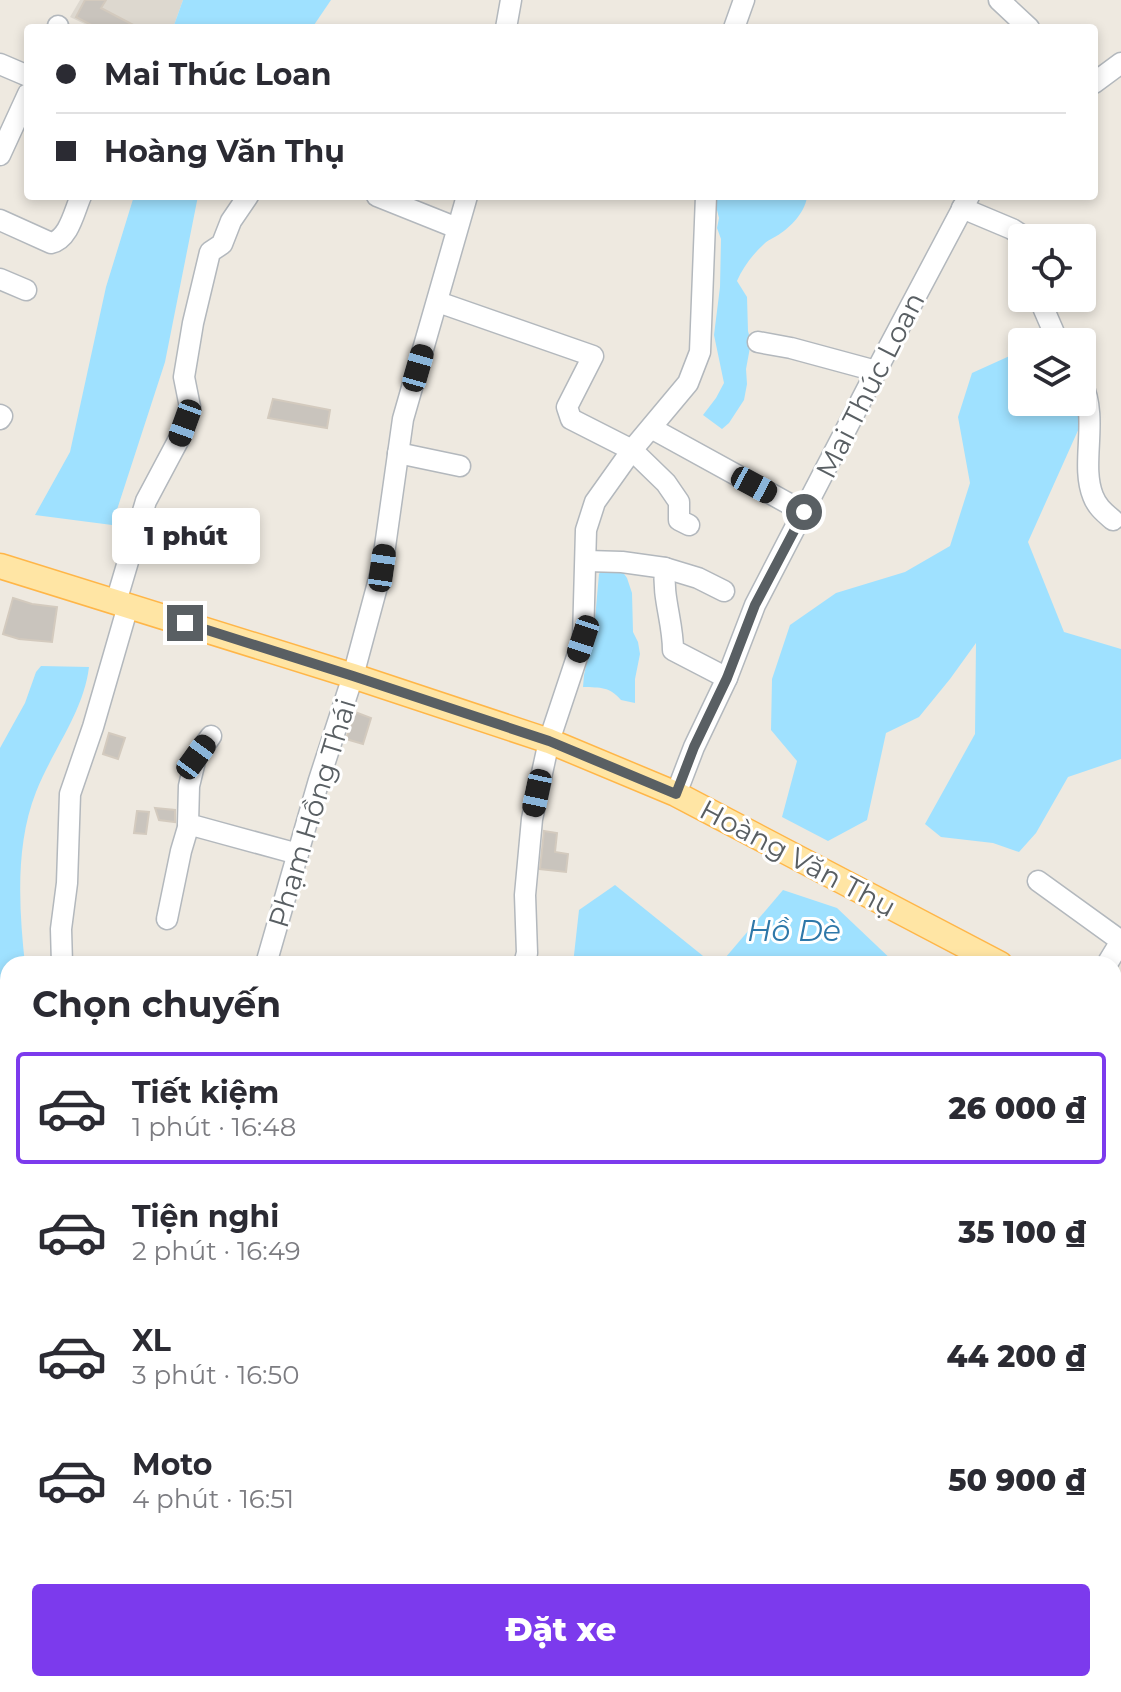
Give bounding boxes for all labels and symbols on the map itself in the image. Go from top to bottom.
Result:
street label: Mai Thúc Loan [808,286,932,484]
car [400,342,436,394]
car [166,396,204,450]
car [727,463,781,507]
route start [786,494,822,530]
callout: 1 phút [111,507,259,563]
car [367,543,397,593]
route end [167,605,203,641]
car [564,612,602,666]
street label: Phạm Hồng Thái [261,695,363,931]
car [172,731,220,783]
car [520,767,554,819]
street label: Hoàng Văn Thụ [694,792,902,924]
water label: Hồ Dè [747,912,841,949]

